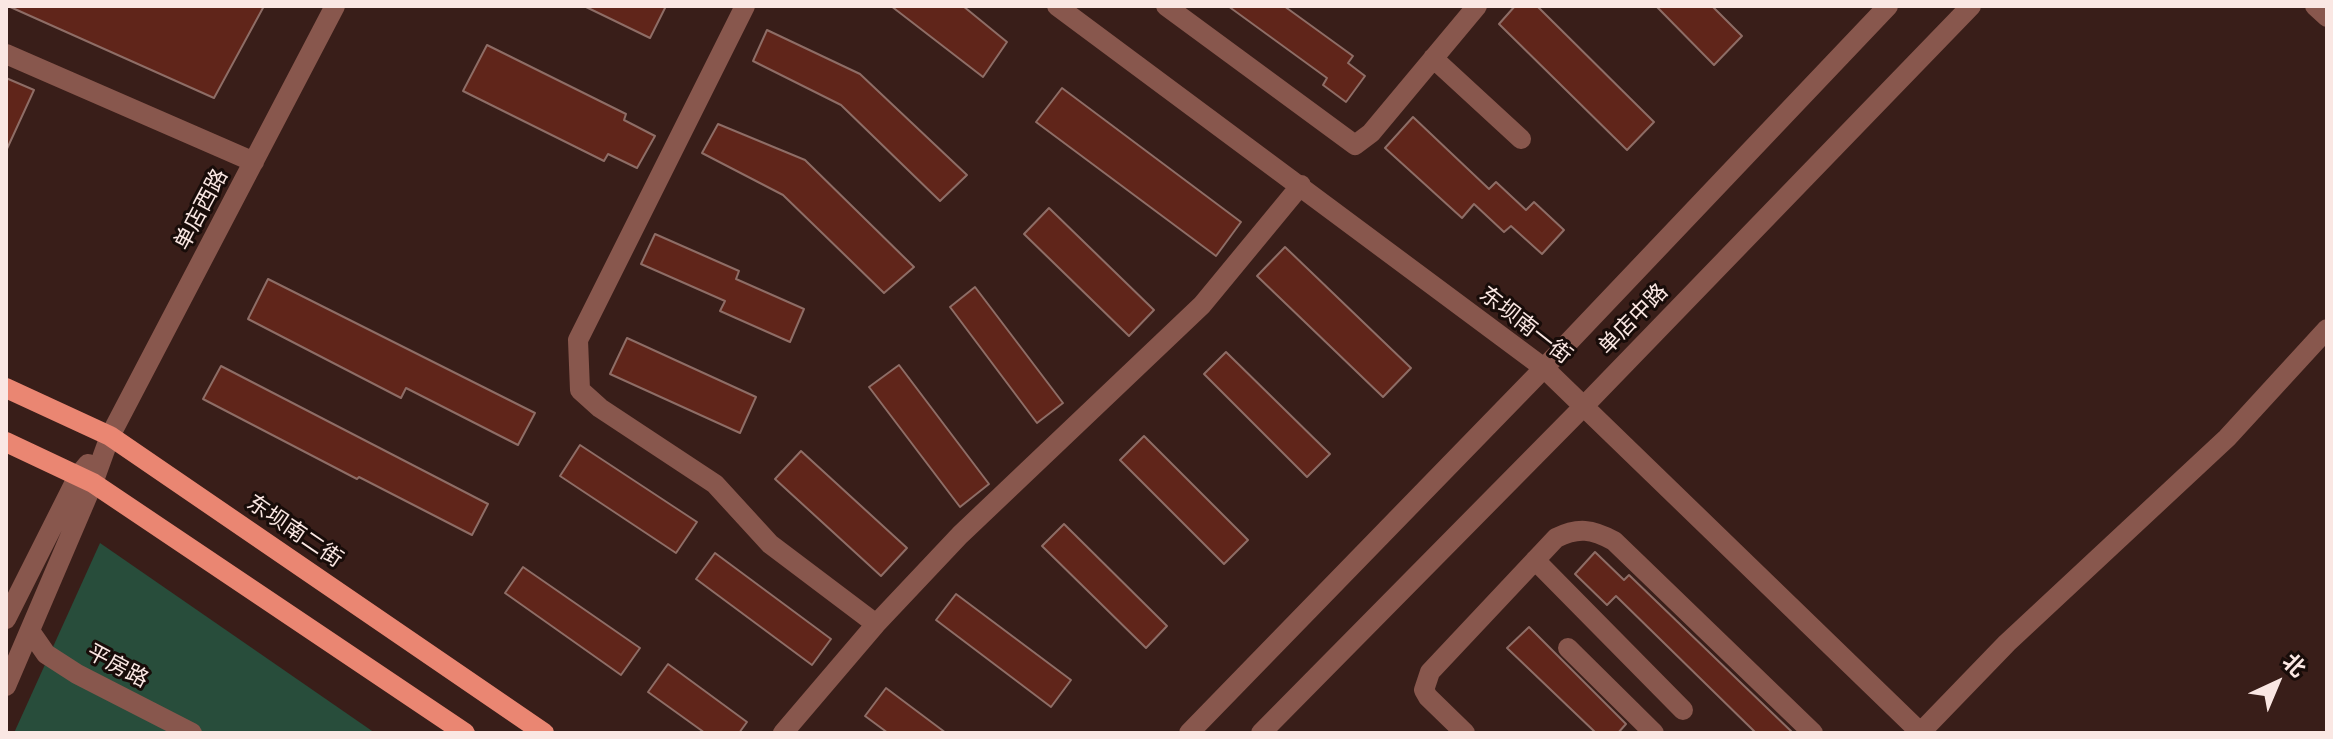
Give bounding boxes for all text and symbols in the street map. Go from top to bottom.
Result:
street label: 单店西路 [170,165,234,255]
street label: 单店中路 [1594,279,1674,361]
street label: 东坝南一街 [1474,282,1576,370]
street label: 东坝南二街 [241,490,347,574]
street label: 平房路 [82,640,152,694]
north arrow [2237,643,2317,723]
text: 北 [2276,647,2312,683]

